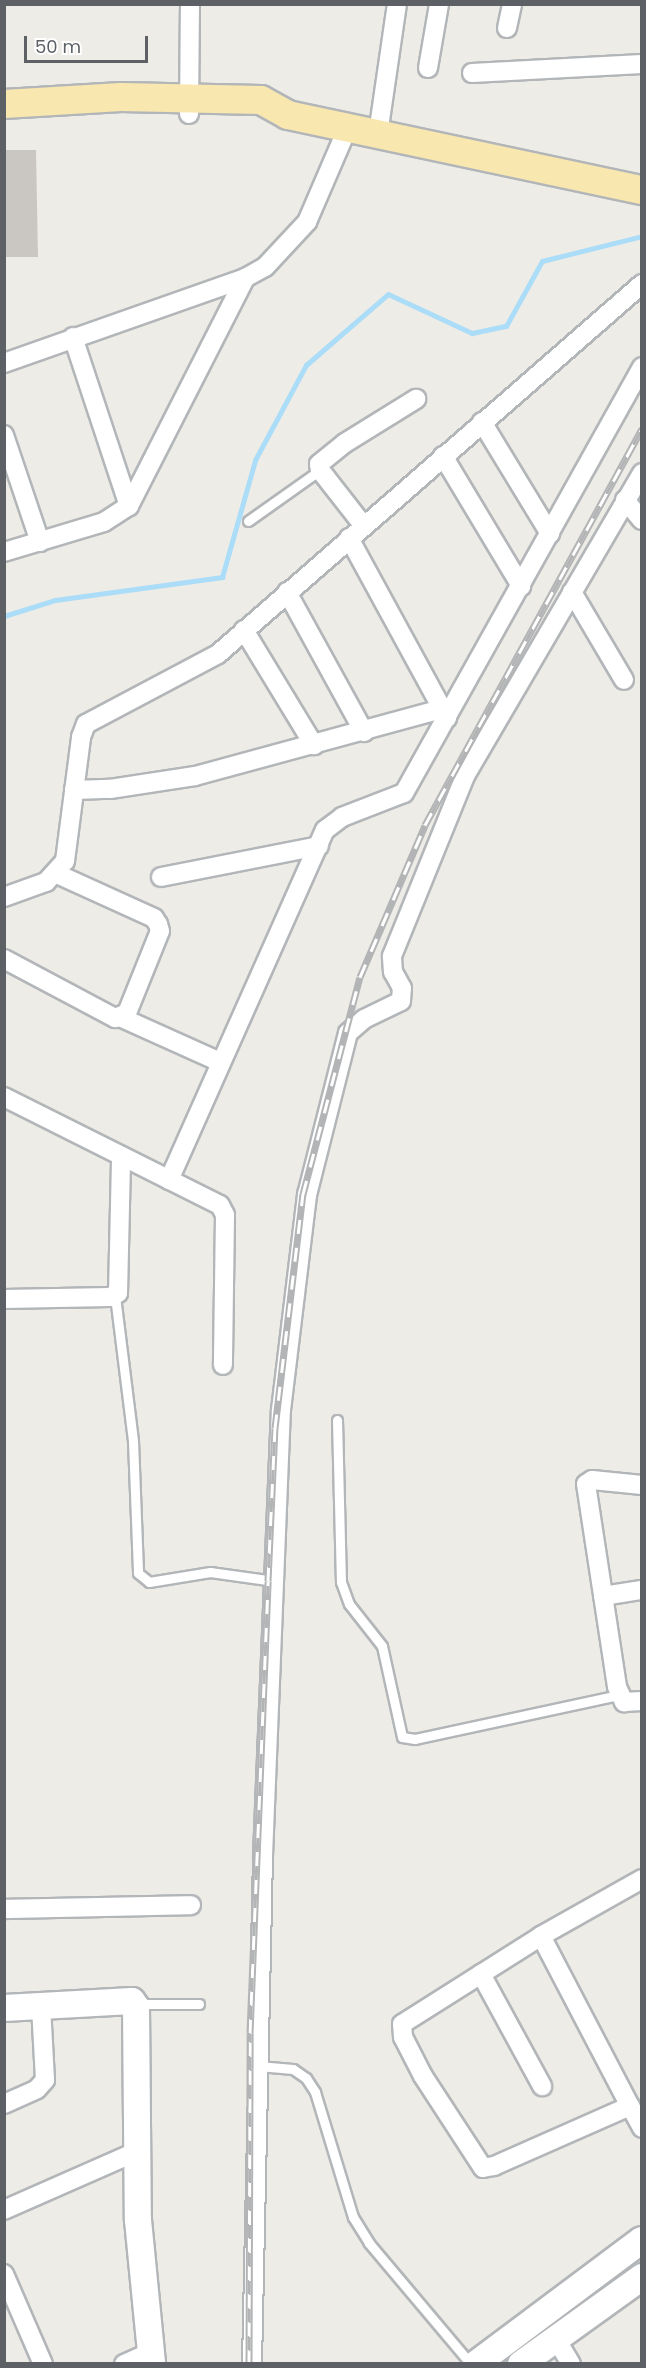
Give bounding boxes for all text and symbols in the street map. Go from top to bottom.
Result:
scale bar [27,24,152,62]
text: 50 m [35,34,81,59]

